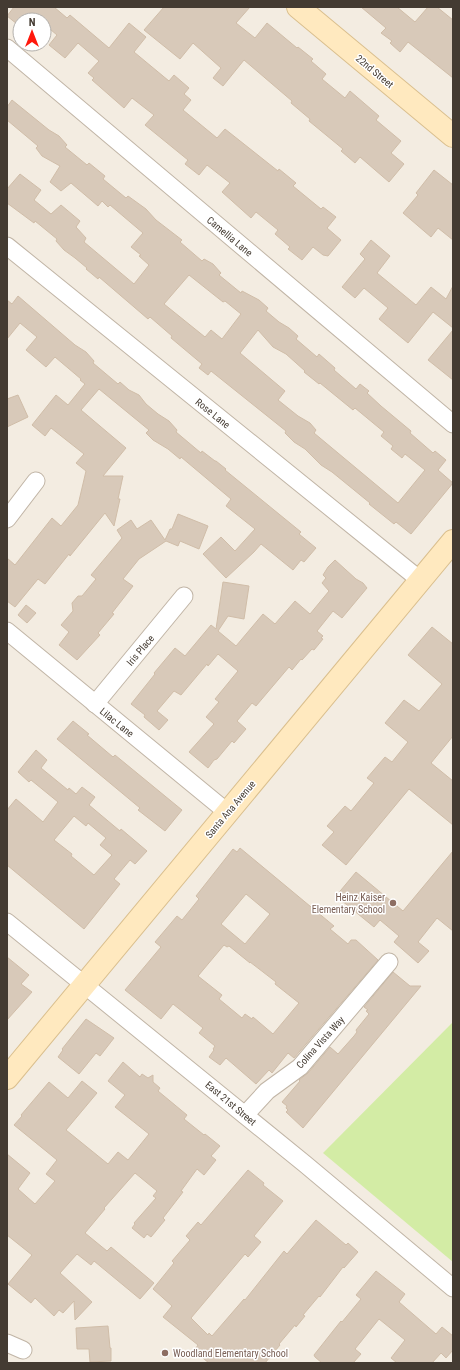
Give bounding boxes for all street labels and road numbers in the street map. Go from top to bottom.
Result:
street label: 22nd Street [354,53,396,90]
street label: Camellia Lane [205,214,255,259]
street label: Rose Lane [193,396,232,431]
street label: Iris Place [124,633,157,668]
street label: Lilac Lane [98,705,136,739]
street label: Santa Ana Avenue [203,778,258,840]
street label: Colina Vista Way [294,1014,347,1071]
street label: East 21st Street [203,1079,258,1128]

